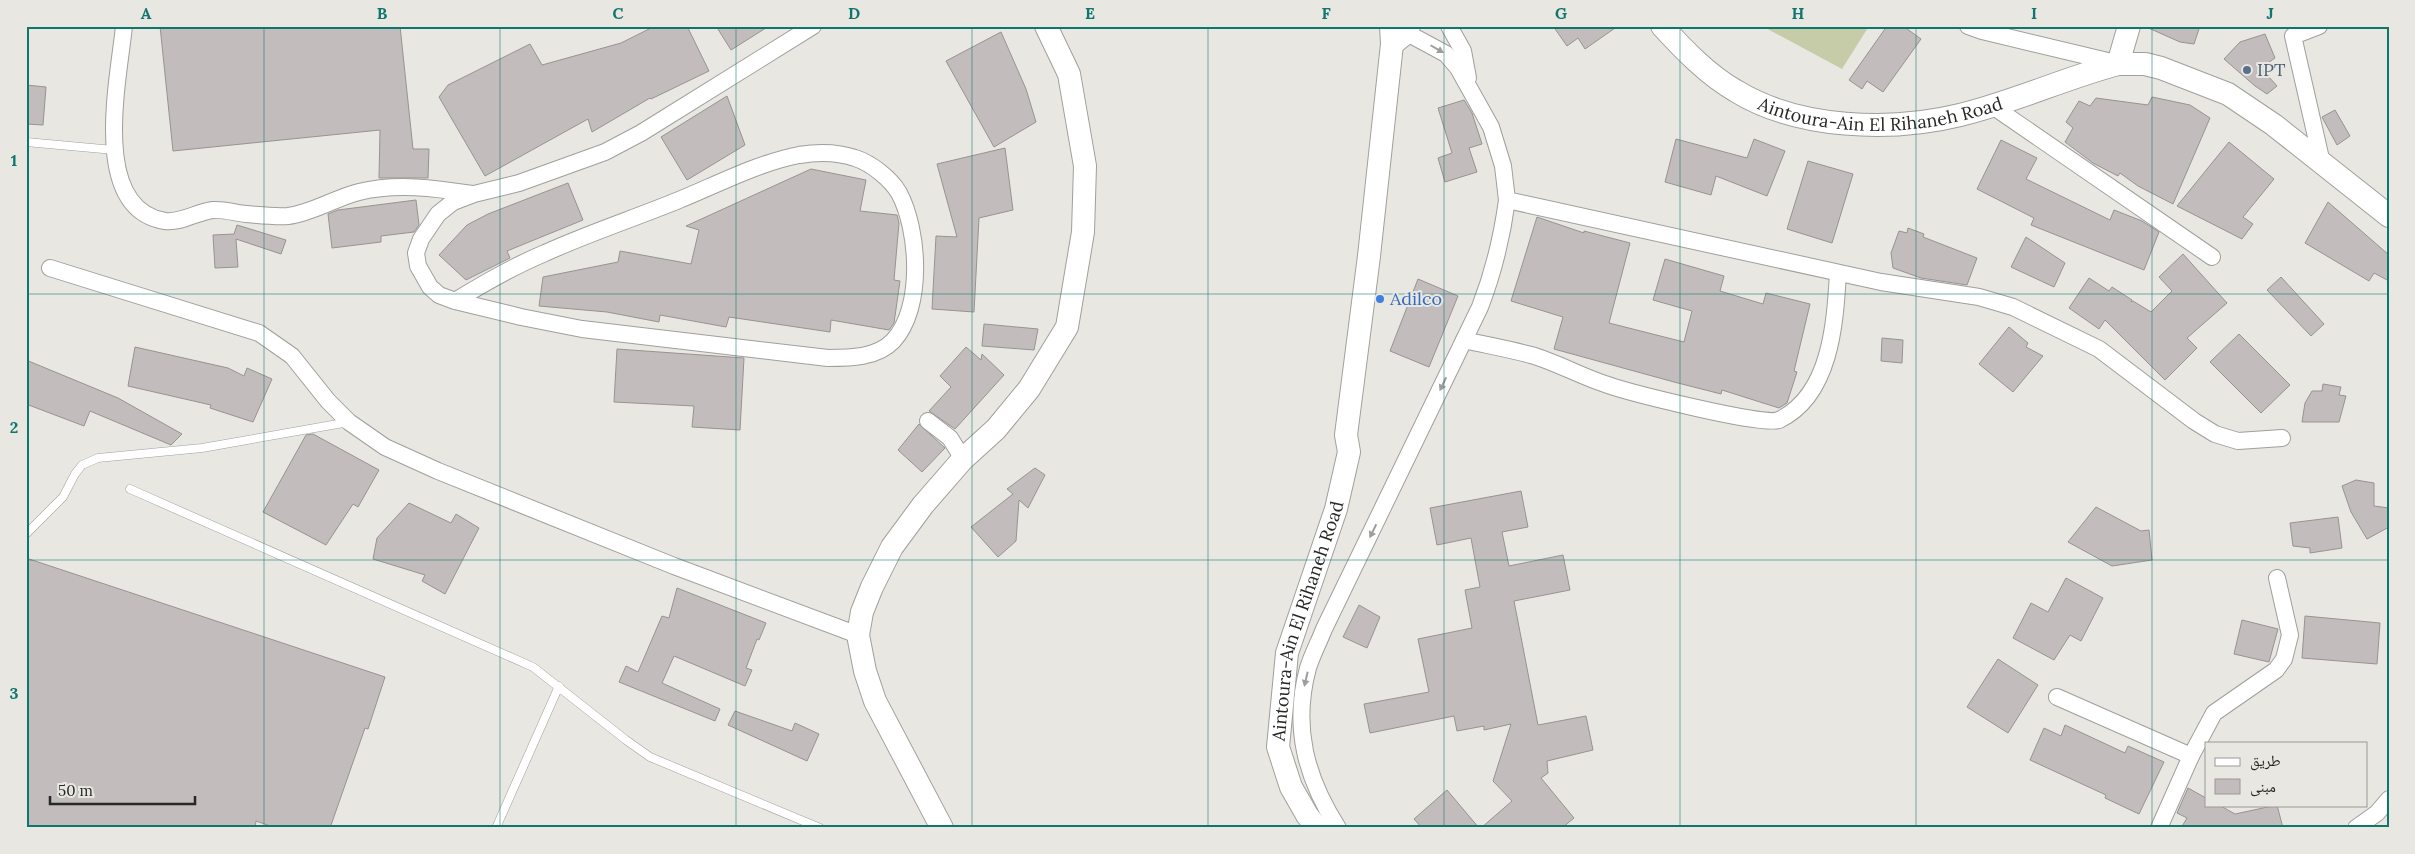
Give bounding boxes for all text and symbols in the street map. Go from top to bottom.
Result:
text: A [141,3,152,23]
text: B [377,3,388,23]
text: C [612,3,624,23]
text: D [848,3,860,23]
text: E [1085,3,1095,23]
text: F [1321,3,1331,23]
text: G [1555,3,1567,23]
text: H [1792,3,1805,23]
text: I [2031,3,2037,23]
text: J [2266,3,2274,23]
one-way arrow [1430,45,1445,53]
place label: IPT [2257,58,2286,81]
marker: IPT [2241,64,2253,76]
street label: Aintoura-Ain El Rihaneh Road [1756,88,2004,110]
text: Aintoura-Ain El Rihaneh Road [1754,91,2006,136]
text: 1 [11,150,17,170]
place label: Adilco [1389,287,1442,310]
marker: Adilco [1374,293,1386,305]
one-way arrow [1439,377,1447,391]
text: 2 [10,417,18,437]
street label: Aintoura-Ain El Rihaneh Road [1267,498,1349,743]
one-way arrow [1369,524,1377,538]
one-way arrow [1302,671,1310,686]
text: 3 [10,683,19,703]
legend [2205,742,2368,806]
text: طريق [2250,751,2281,771]
scale bar [50,774,195,806]
text: مبنى [2250,777,2276,797]
text: 50 m [58,781,93,800]

